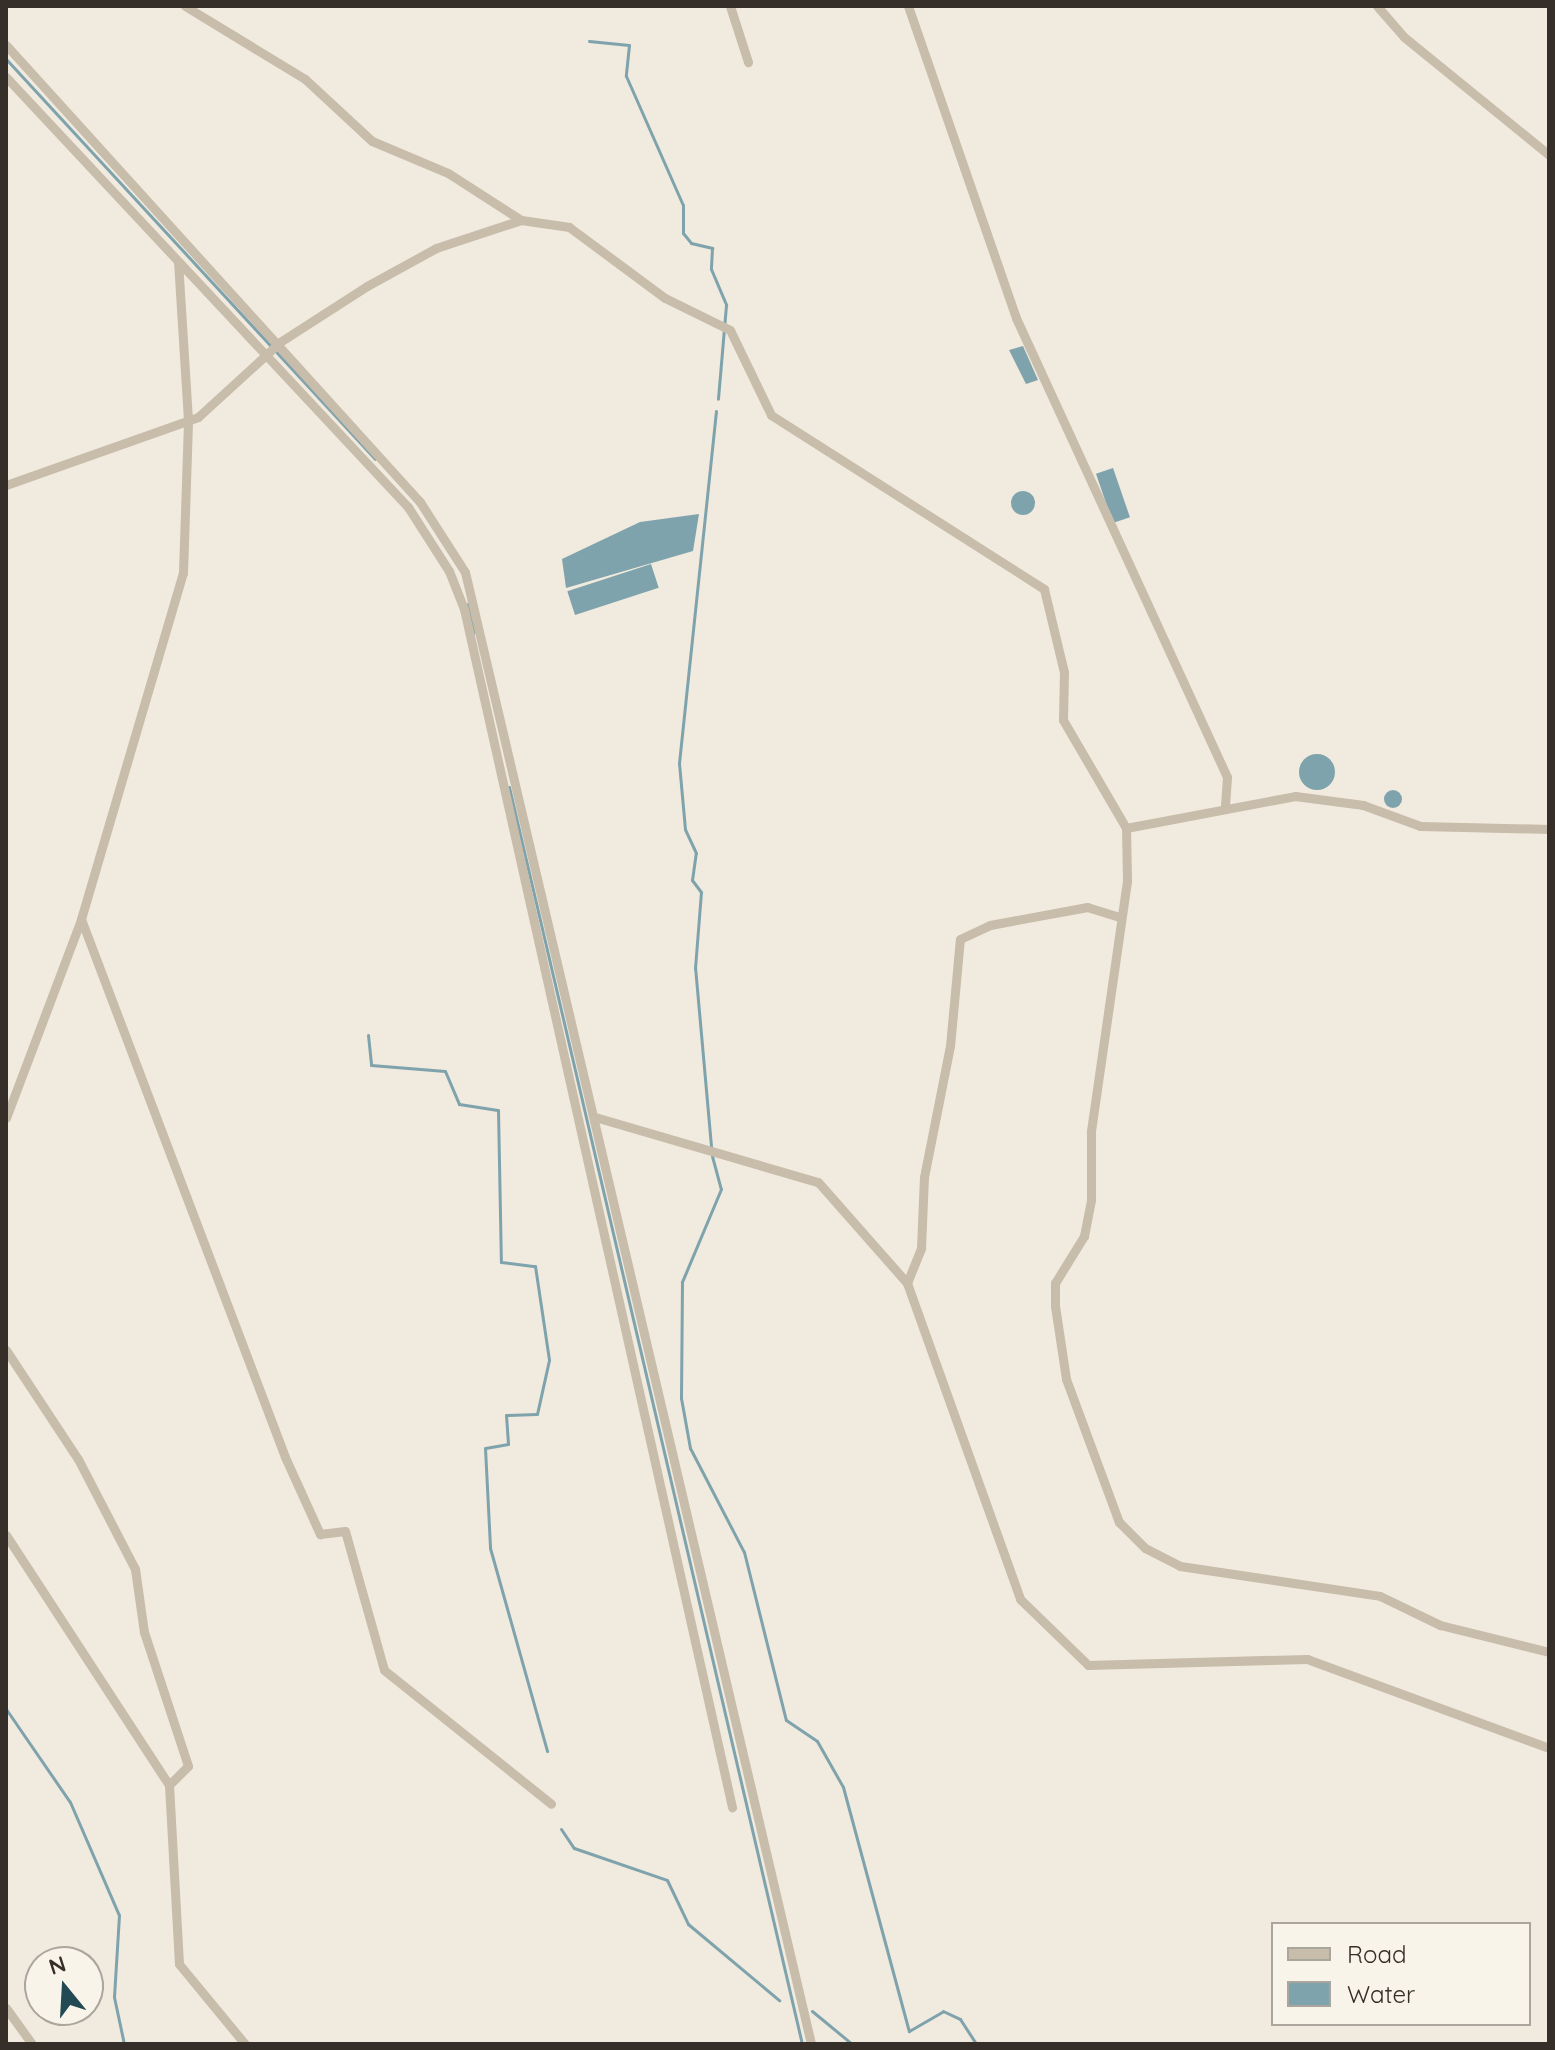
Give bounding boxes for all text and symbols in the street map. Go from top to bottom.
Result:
legend [1271,1922,1531,2026]
text: Road [1347,1939,1407,1969]
north arrow [24,1946,104,2026]
text: N [45,1949,69,1981]
text: Water [1347,1979,1415,2009]

